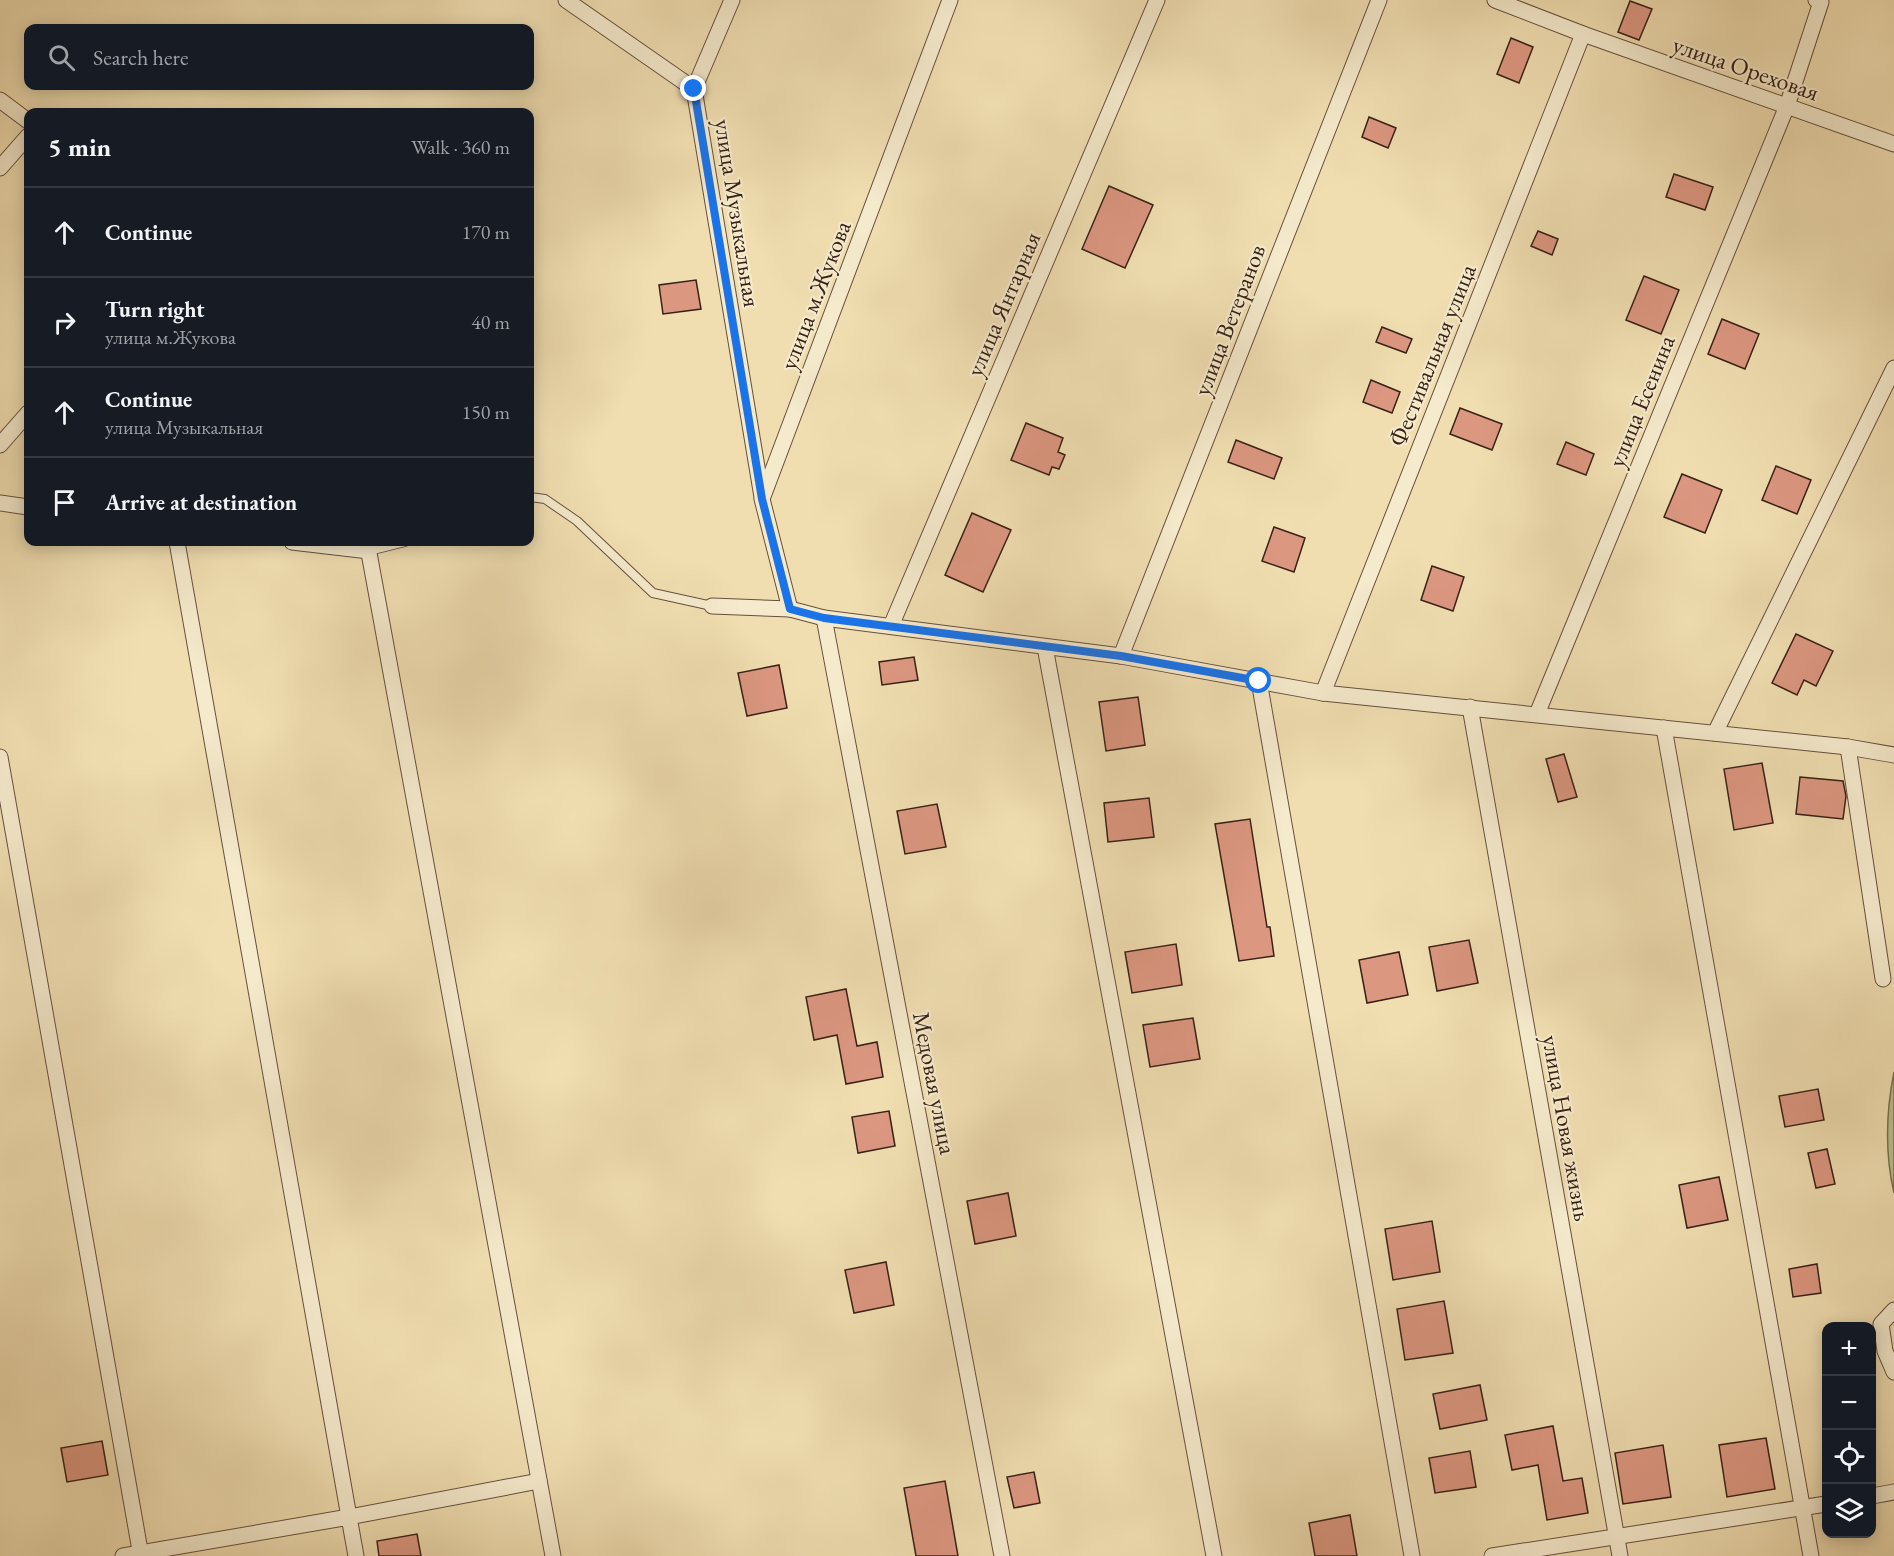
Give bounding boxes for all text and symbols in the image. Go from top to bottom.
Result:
search box [24,24,534,90]
street label: улица Ореховая [1669,28,1823,108]
icon: search [45,41,78,74]
text: Search here [93,43,188,72]
route end [680,75,706,101]
street label: улица Музыкальная [708,117,768,309]
text: 5 min [48,130,111,164]
text: Walk · 360 m [411,134,510,160]
icon: ahead [48,216,81,249]
street label: улица м.Жукова [772,216,858,374]
text: Continue [105,218,192,247]
text: 170 m [462,219,510,245]
street label: улица Янтарная [959,227,1047,381]
street label: улица Ветеранов [1186,240,1272,400]
street label: Фестивальная улица [1381,259,1483,451]
text: Turn right [105,295,204,324]
icon: right [48,306,81,339]
text: 40 m [471,309,510,335]
text: улица м.Жукова [105,324,236,350]
street label: улица Есенина [1600,330,1682,472]
text: Continue [105,385,192,414]
icon: ahead [48,396,81,429]
text: 150 m [462,399,510,425]
text: улица Музыкальная [105,414,263,440]
icon: arrive [48,486,81,519]
text: Arrive at destination [105,488,297,517]
route start [1245,667,1271,693]
street label: Медовая улица [906,1009,964,1157]
street label: улица Новая жизнь [1535,1033,1599,1223]
map controls [1822,1322,1876,1538]
button: + [1822,1322,1876,1376]
button: − [1822,1376,1876,1430]
button: locate [1822,1430,1876,1484]
button: layers [1822,1484,1876,1538]

